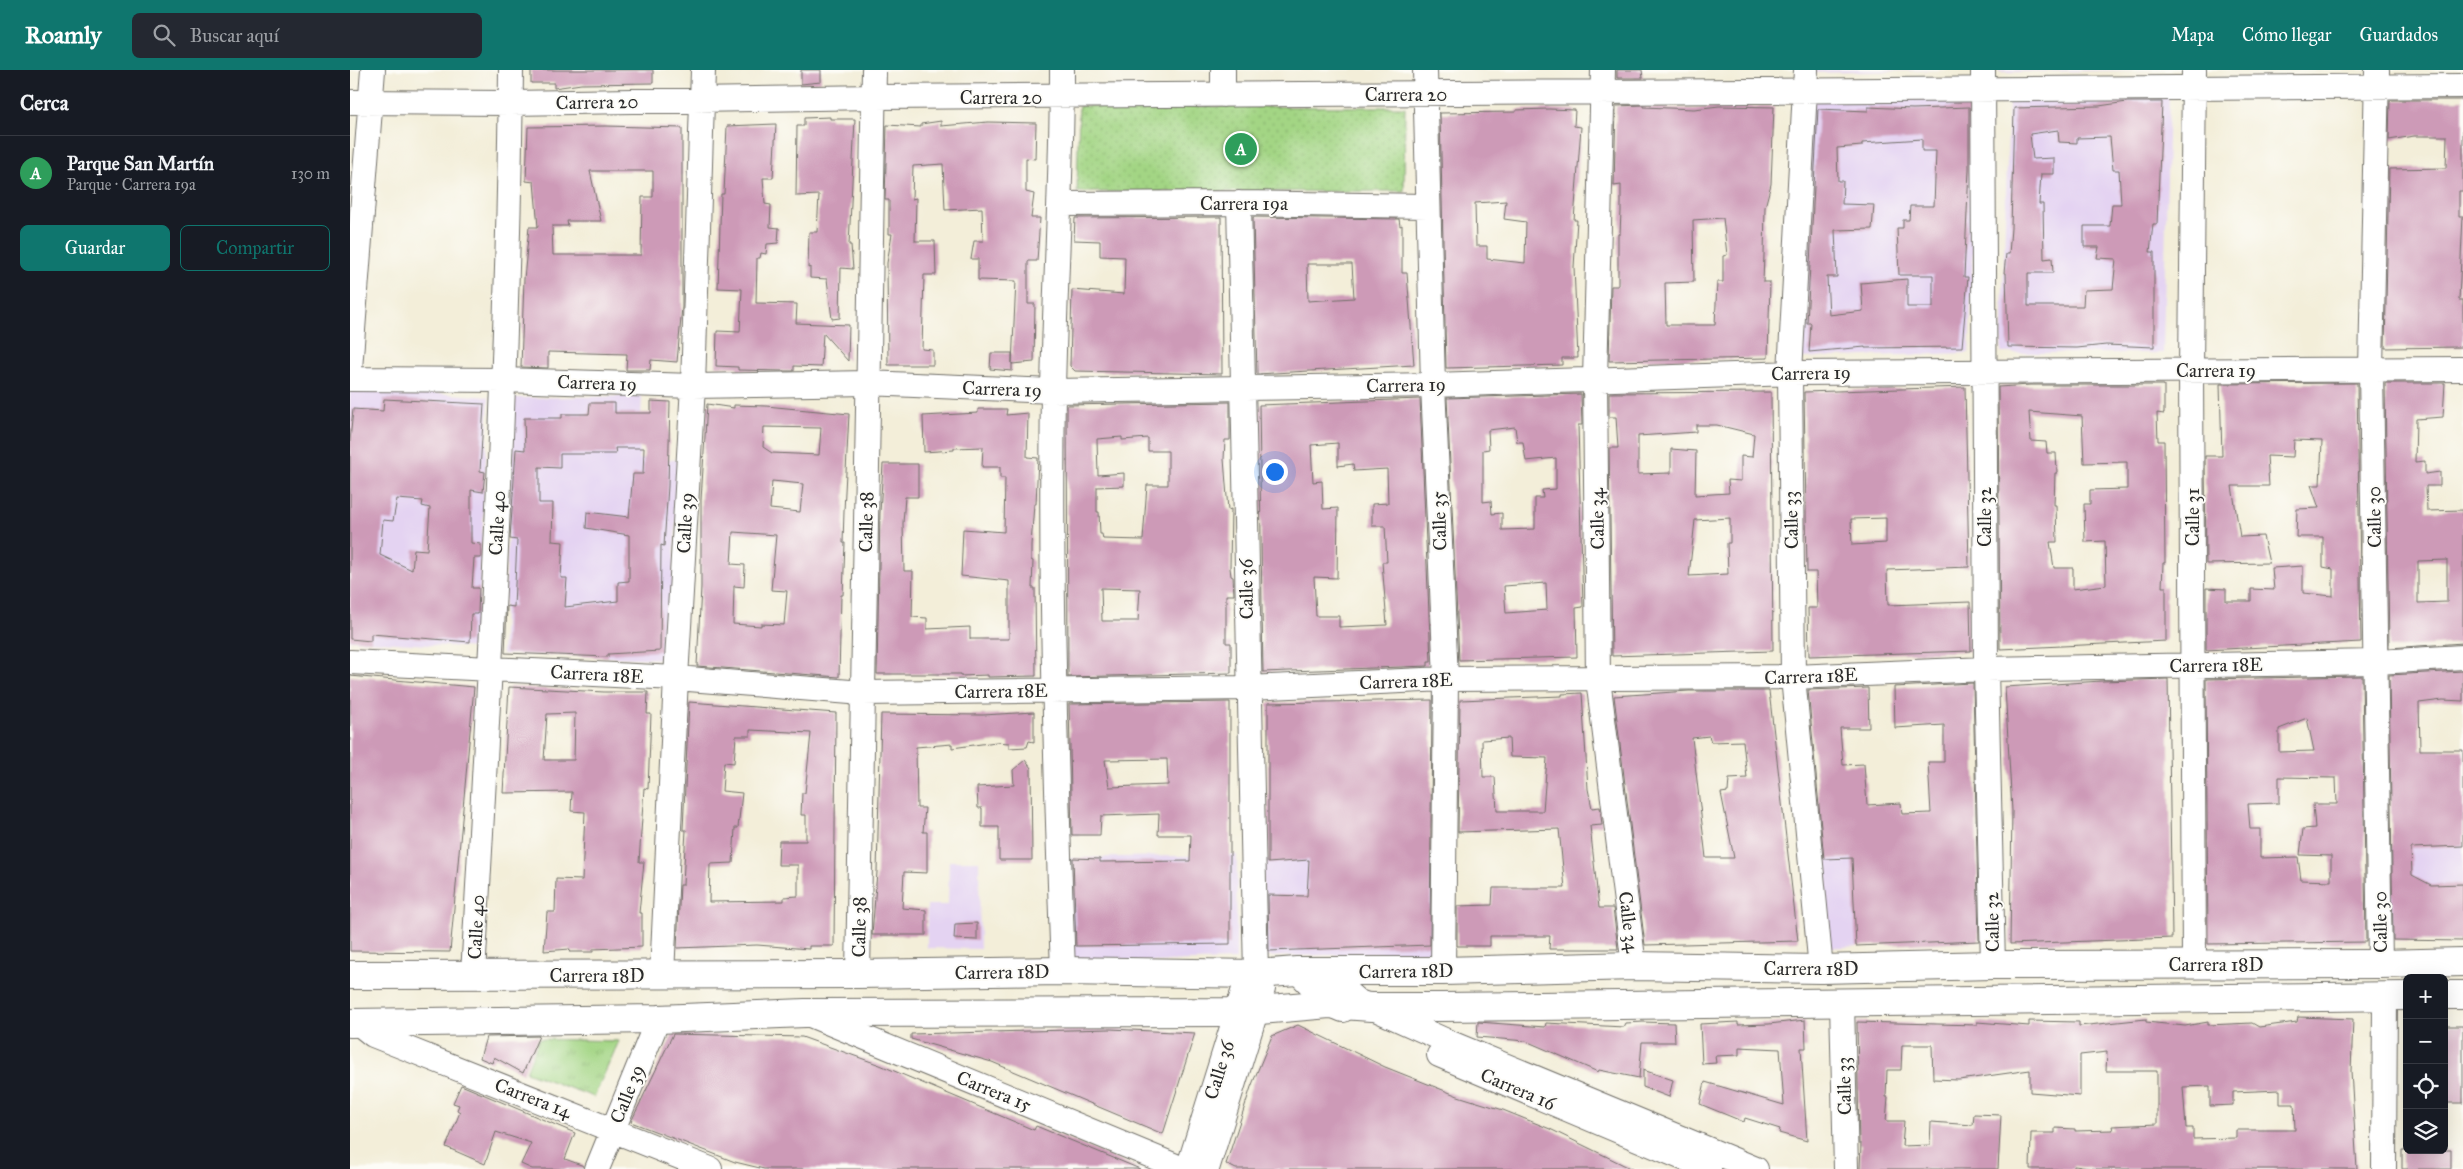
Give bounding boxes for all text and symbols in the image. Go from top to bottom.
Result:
search box [132,13,482,58]
text: Roamly [25,20,102,50]
icon: search [150,21,178,49]
text: Buscar aquí [190,24,279,47]
text: Mapa [2171,24,2214,46]
text: Cómo llegar [2242,24,2332,46]
text: Guardados [2360,24,2438,46]
street label: Carrera 20 [1365,83,1447,106]
street label: Carrera 20 [960,86,1042,109]
text: Cerca [20,90,69,116]
street label: Carrera 20 [555,90,639,114]
pin: A [1225,130,1257,168]
text: Parque San Martín [67,152,214,175]
text: A [31,164,41,183]
text: 130 m [291,164,330,183]
text: Parque · Carrera 19a [67,175,196,194]
street label: Carrera 19a [1200,192,1289,215]
button: Guardar [20,225,170,271]
button: Compartir [180,225,330,271]
street label: Carrera 19 [2176,359,2256,382]
street label: Carrera 19 [1771,361,1851,385]
street label: Carrera 19 [557,370,637,396]
street label: Carrera 19 [1366,373,1446,397]
street label: Carrera 19 [962,376,1042,402]
your location [1262,459,1288,485]
street label: Calle 32 [1973,486,1996,547]
street label: Calle 30 [2362,486,2386,548]
street label: Calle 34 [1585,488,1609,550]
street label: Calle 31 [2181,488,2204,546]
street label: Calle 40 [484,490,510,556]
street label: Calle 38 [854,491,878,553]
street label: Calle 35 [1426,491,1452,551]
street label: Calle 33 [1779,491,1803,549]
street label: Calle 39 [672,492,698,554]
street label: Calle 36 [1234,557,1258,619]
street label: Carrera 18E [2169,653,2263,677]
street label: Carrera 18E [550,660,645,688]
street label: Carrera 18E [1764,663,1858,689]
street label: Carrera 18E [1359,668,1453,694]
street label: Carrera 18E [954,679,1048,703]
street label: Calle 34 [1614,890,1644,954]
street label: Calle 32 [1980,891,2004,952]
street label: Calle 30 [2368,891,2392,953]
street label: Calle 40 [463,894,489,960]
street label: Calle 38 [847,896,871,958]
street label: Carrera 18D [2169,953,2263,976]
street label: Carrera 18D [1764,957,1858,980]
street label: Carrera 18D [1358,959,1454,983]
street label: Carrera 18D [954,960,1050,984]
street label: Carrera 18D [550,964,644,987]
map controls [2403,974,2448,1154]
button: + [2403,974,2448,1019]
button: − [2403,1019,2448,1064]
street label: Calle 36 [1199,1036,1239,1102]
street label: Calle 33 [1832,1057,1856,1115]
street label: Calle 39 [605,1061,649,1127]
street label: Carrera 16 [1477,1063,1560,1116]
button: locate [2403,1064,2448,1109]
street label: Carrera 15 [953,1066,1035,1116]
street label: Carrera 14 [491,1073,575,1123]
button: layers [2403,1109,2448,1154]

